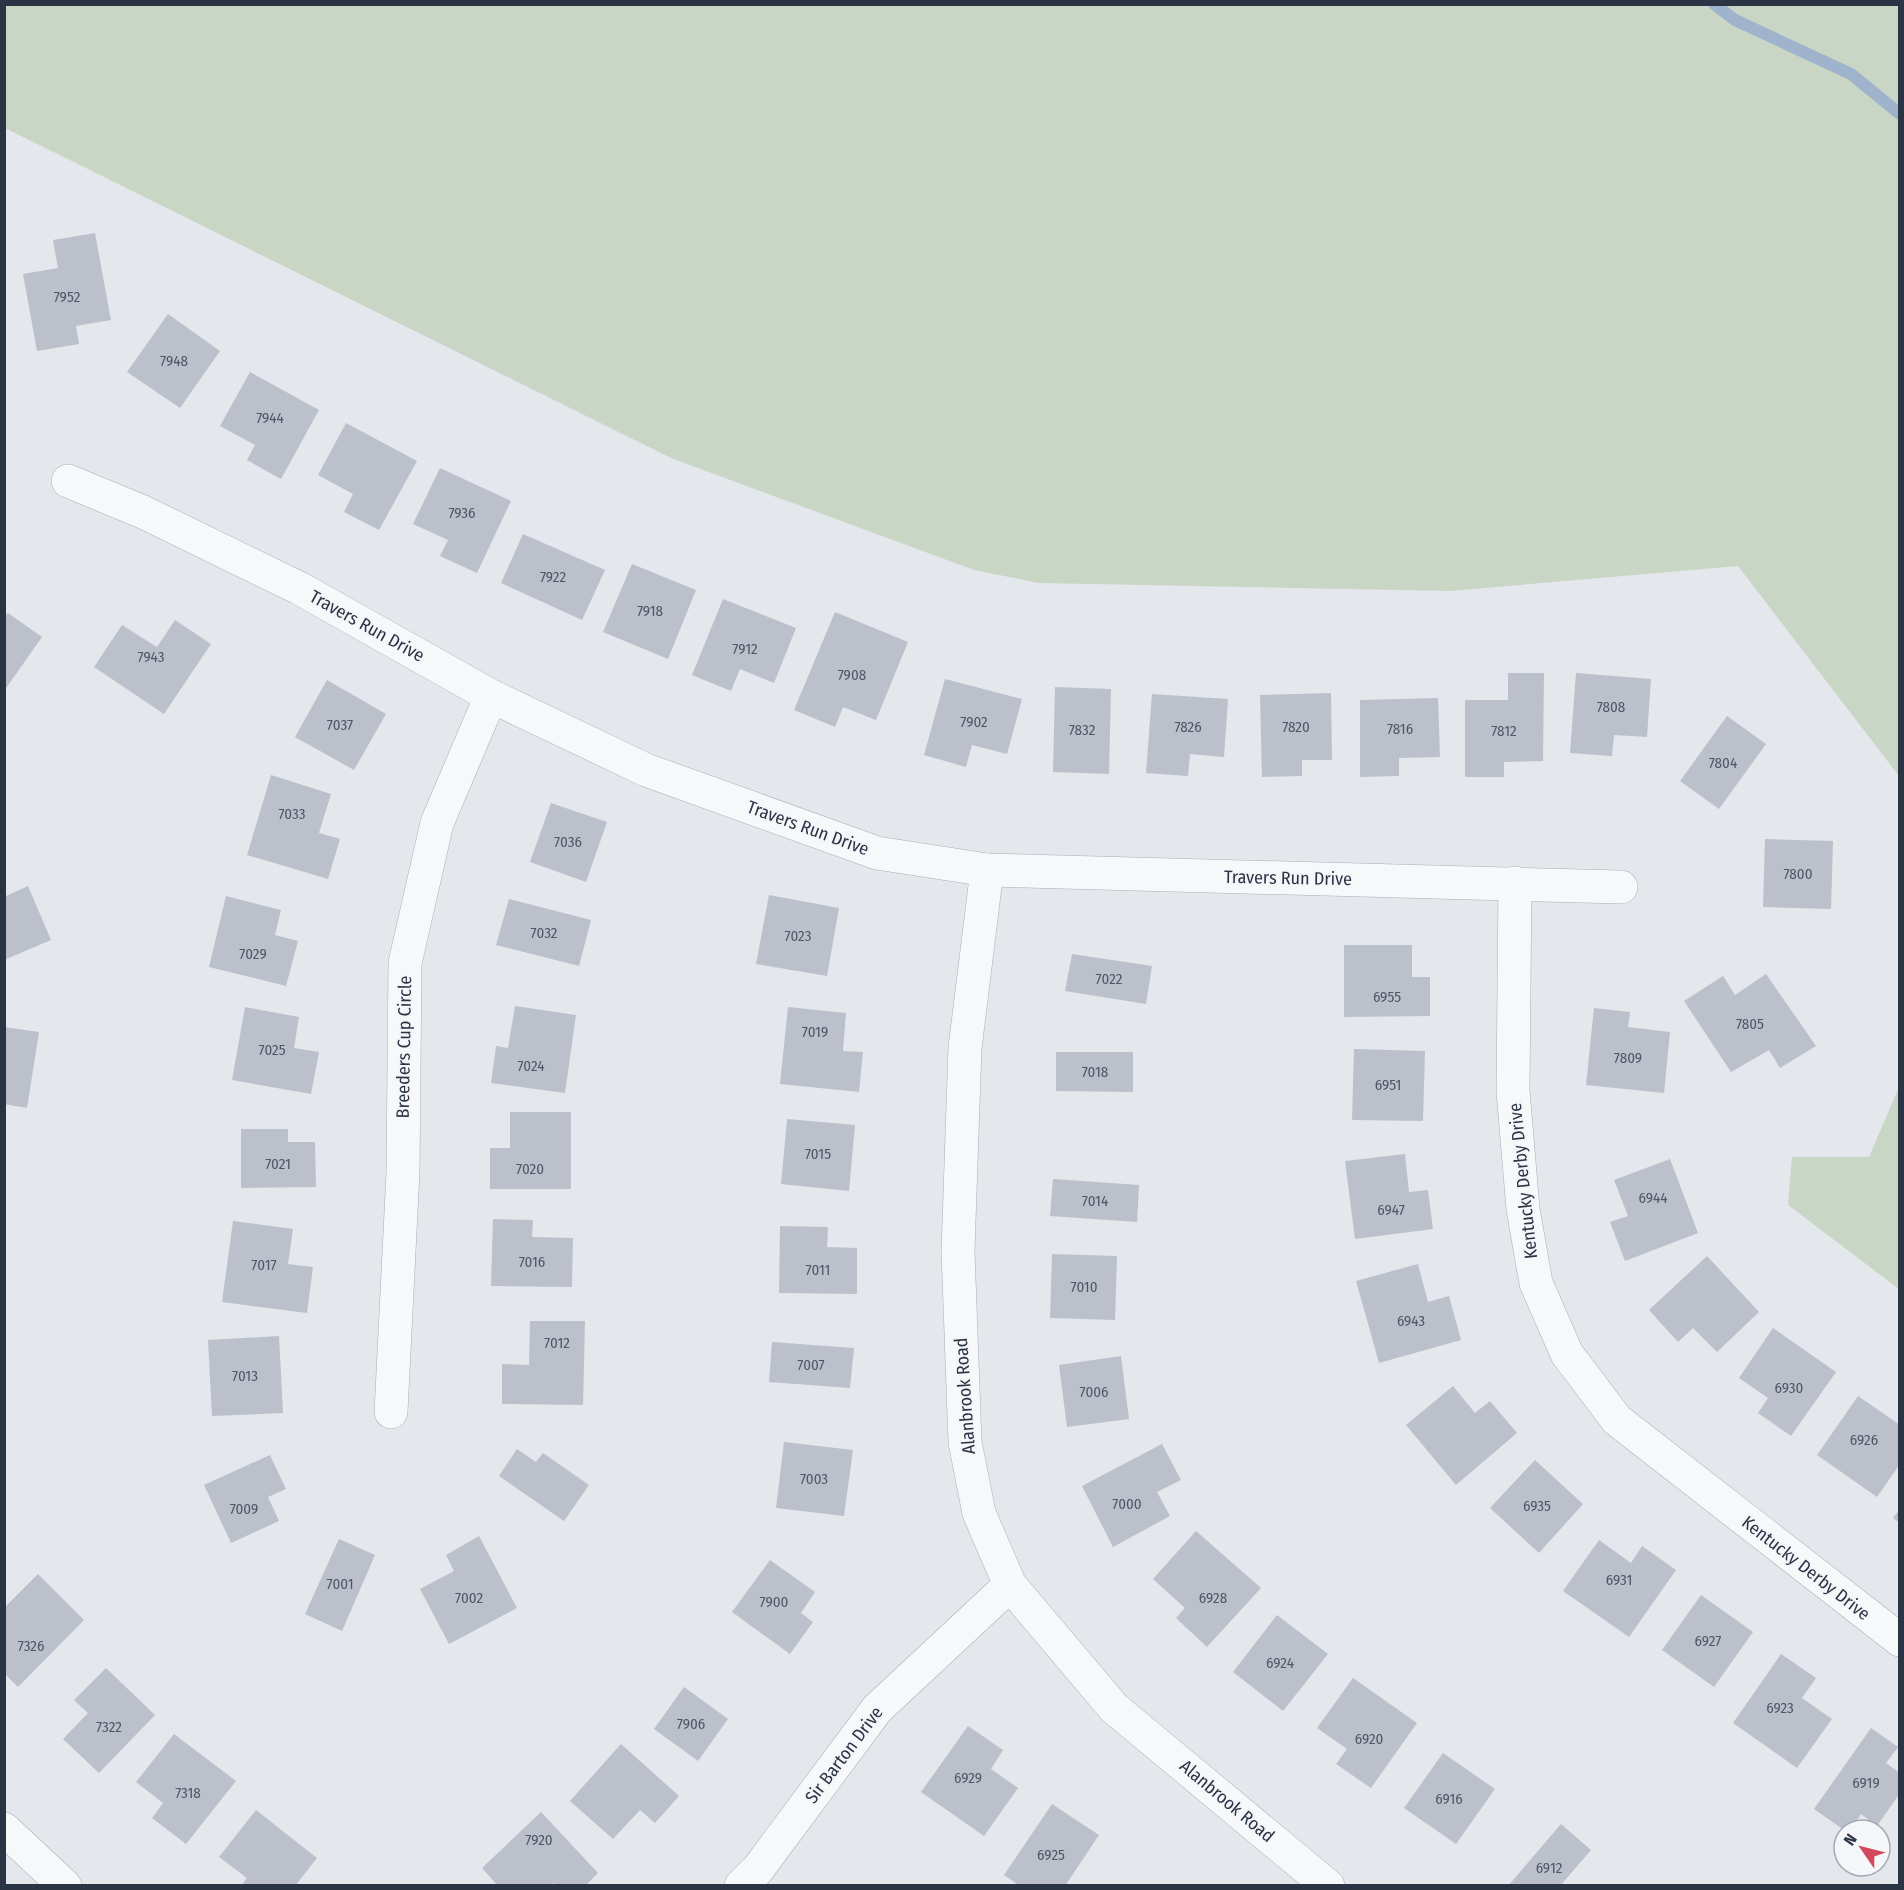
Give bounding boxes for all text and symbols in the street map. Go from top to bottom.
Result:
house number: 7952 [54,288,81,306]
house number: 7948 [160,352,188,370]
house number: 7944 [256,409,284,427]
house number: 7936 [448,504,476,522]
house number: 7922 [540,568,566,586]
street label: Travers Run Drive [306,585,428,667]
house number: 7918 [637,602,663,620]
house number: 7912 [732,640,758,658]
house number: 7943 [138,648,165,666]
house number: 7908 [838,666,866,684]
house number: 7808 [1597,698,1625,716]
house number: 7902 [960,713,988,731]
house number: 7037 [327,716,353,734]
house number: 7826 [1174,718,1202,736]
house number: 7820 [1282,718,1310,736]
house number: 7816 [1387,720,1413,738]
house number: 7832 [1069,721,1096,739]
house number: 7812 [1491,722,1517,740]
house number: 7804 [1709,754,1737,772]
street label: Travers Run Drive [744,796,872,860]
house number: 7033 [278,805,306,823]
house number: 7036 [554,833,582,851]
house number: 7800 [1784,865,1812,883]
street label: Travers Run Drive [1224,866,1352,890]
house number: 7032 [531,924,558,942]
house number: 7023 [785,927,812,945]
house number: 7029 [239,945,267,963]
house number: 7022 [1096,970,1123,988]
street label: Breeders Cup Circle [392,975,416,1119]
house number: 6955 [1373,988,1401,1006]
house number: 7805 [1736,1015,1764,1033]
house number: 7019 [802,1023,828,1041]
house number: 7025 [258,1041,286,1059]
house number: 7809 [1614,1049,1642,1067]
house number: 7024 [517,1057,545,1075]
house number: 7018 [1082,1063,1108,1081]
house number: 6951 [1375,1076,1401,1094]
street label: Kentucky Derby Drive [1504,1102,1542,1260]
house number: 7015 [805,1145,831,1163]
house number: 7021 [265,1155,291,1173]
house number: 7020 [516,1160,544,1178]
house number: 6944 [1639,1189,1667,1207]
house number: 7014 [1082,1192,1108,1210]
house number: 6947 [1377,1201,1405,1219]
house number: 7016 [519,1253,545,1271]
house number: 7017 [251,1256,277,1274]
house number: 7011 [806,1261,830,1279]
house number: 7010 [1070,1278,1098,1296]
house number: 6943 [1397,1312,1425,1330]
house number: 7012 [544,1334,570,1352]
street label: Alanbrook Road [950,1337,980,1455]
house number: 7007 [797,1356,825,1374]
house number: 7013 [232,1367,258,1385]
house number: 6930 [1775,1379,1803,1397]
house number: 7006 [1080,1383,1108,1401]
house number: 6926 [1850,1431,1878,1449]
house number: 7003 [800,1470,828,1488]
house number: 7000 [1112,1495,1142,1513]
house number: 6935 [1523,1497,1551,1515]
house number: 7009 [230,1500,258,1518]
street label: Kentucky Derby Drive [1737,1511,1875,1625]
house number: 6931 [1606,1571,1632,1589]
house number: 7001 [326,1575,354,1593]
house number: 7002 [455,1589,483,1607]
house number: 6928 [1199,1589,1227,1607]
house number: 7900 [760,1593,788,1611]
house number: 6927 [1695,1632,1721,1650]
house number: 7326 [18,1637,44,1655]
house number: 6924 [1266,1654,1294,1672]
house number: 6923 [1766,1699,1794,1717]
street label: Sir Barton Drive [800,1702,888,1808]
house number: 7906 [677,1715,705,1733]
house number: 7322 [96,1718,122,1736]
house number: 6920 [1355,1730,1383,1748]
street label: Alanbrook Road [1175,1755,1279,1847]
house number: 6929 [954,1769,982,1787]
house number: 6919 [1852,1774,1880,1792]
house number: 7318 [175,1784,201,1802]
house number: 6916 [1435,1790,1463,1808]
north arrow [1832,1818,1892,1878]
text: N [1840,1830,1861,1849]
house number: 7920 [525,1831,553,1849]
house number: 6925 [1037,1846,1065,1864]
house number: 6912 [1536,1859,1563,1877]

